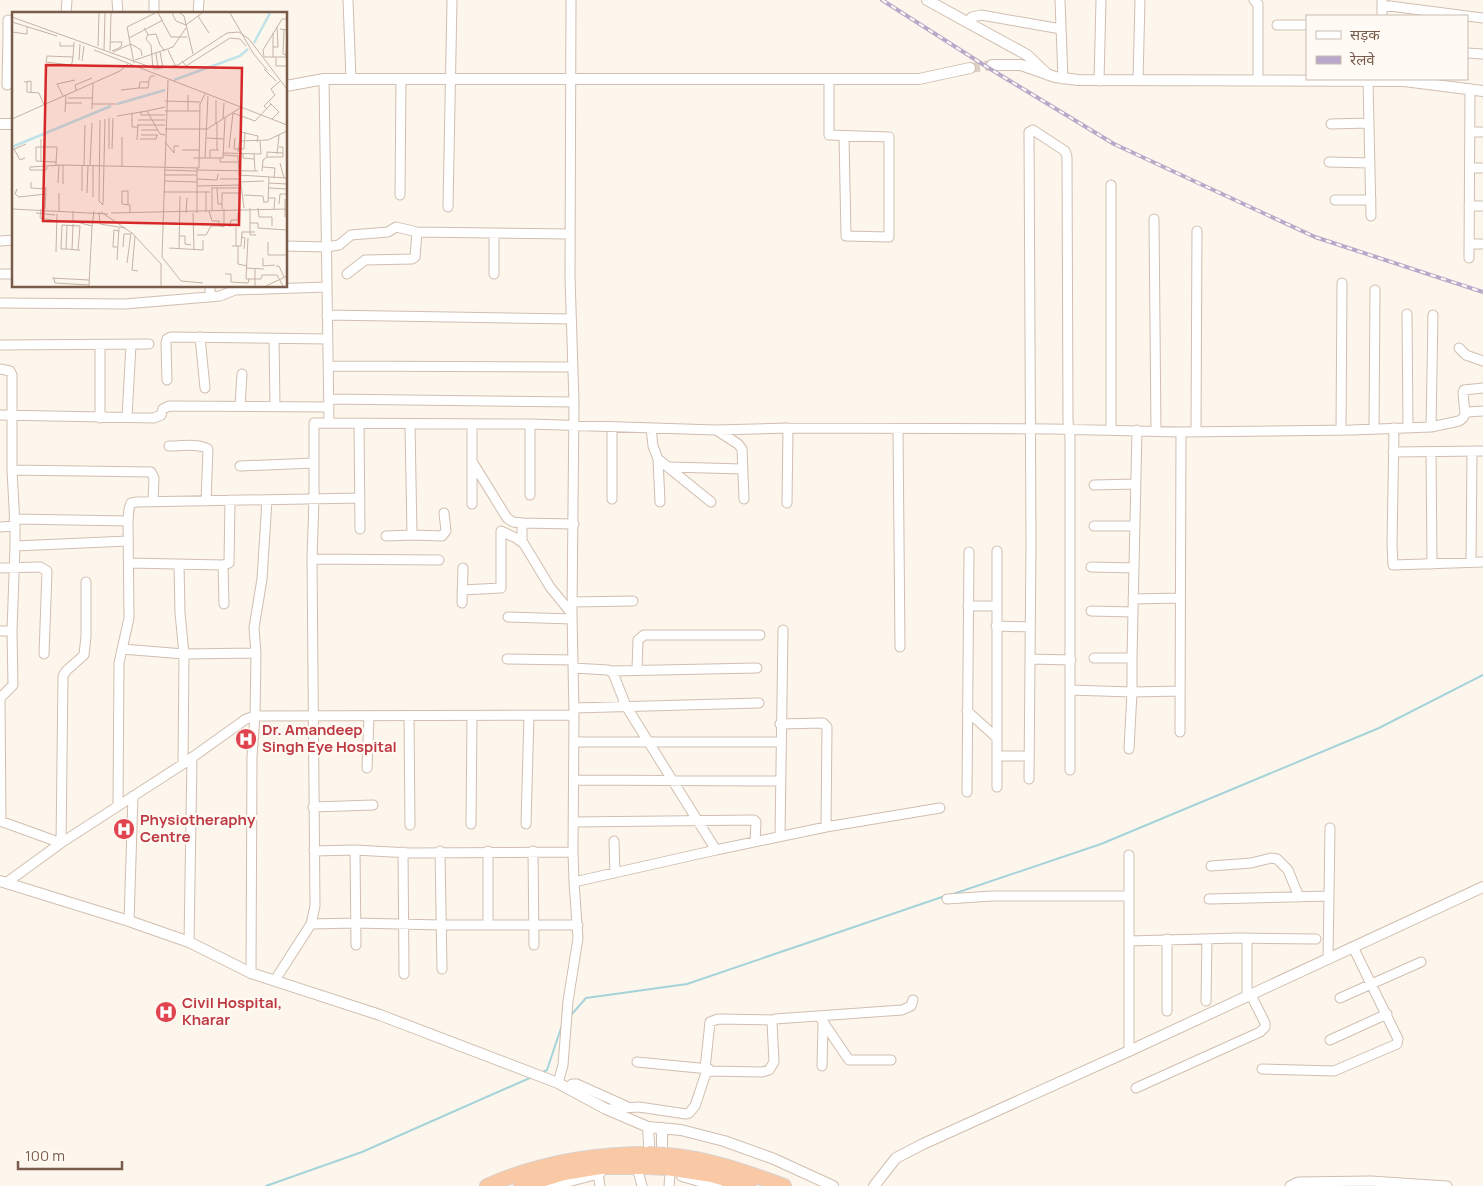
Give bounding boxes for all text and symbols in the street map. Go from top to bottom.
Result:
inset map [12,12,288,288]
legend [1306,15,1468,80]
text: सड़क [1350,24,1380,45]
text: रेलवे [1349,49,1375,70]
place label: Dr. Amandeep Singh Eye Hospital [262,719,397,757]
hospital icon: Dr. Amandeep Singh Eye Hospital [234,727,258,751]
place label: Physiotheraphy Centre [140,809,256,847]
hospital icon: Physiotheraphy Centre [112,817,136,841]
place label: Civil Hospital, Kharar [182,992,282,1030]
hospital icon: Civil Hospital, Kharar [154,1000,178,1024]
scale bar [18,1138,121,1170]
text: 100 m [25,1145,65,1166]

